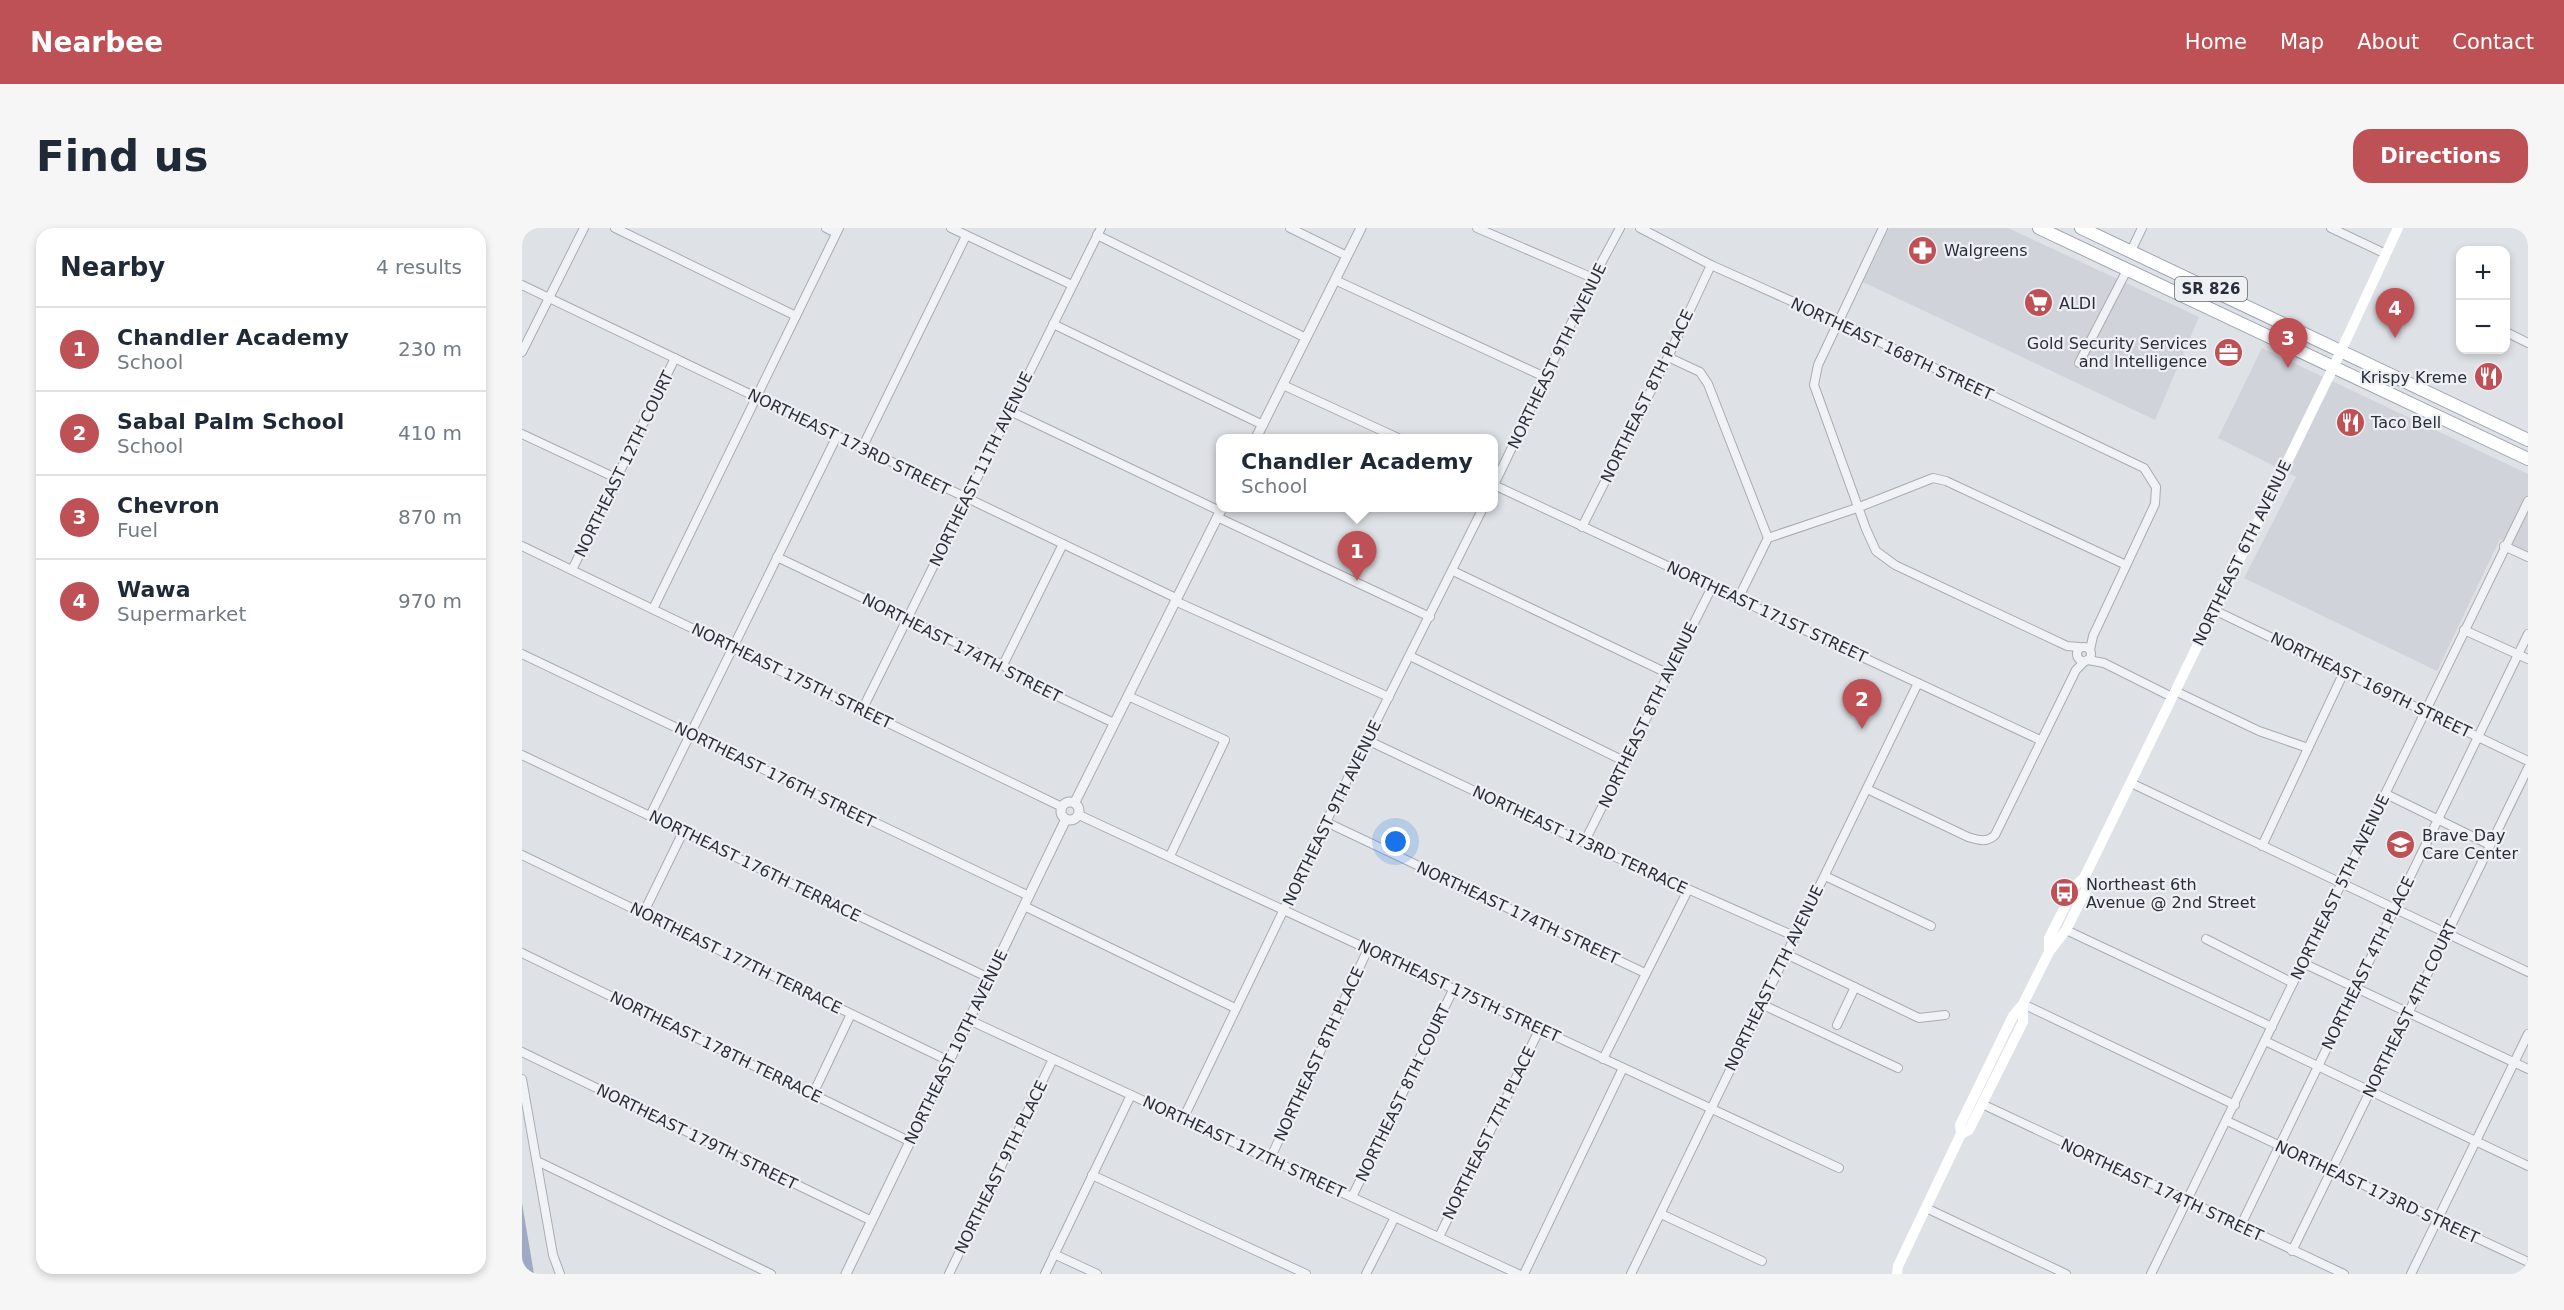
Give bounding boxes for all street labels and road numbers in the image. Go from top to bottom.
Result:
street label: NORTHEAST 9TH AVENUE [1504,260,1610,452]
road number: SR 826 [2175,277,2247,301]
street label: NORTHEAST 168TH STREET [1788,294,1996,404]
street label: NORTHEAST 8TH PLACE [1597,306,1697,486]
street label: NORTHEAST 12TH COURT [571,368,678,560]
street label: NORTHEAST 11TH AVENUE [925,368,1037,570]
street label: NORTHEAST 173RD STREET [745,385,953,499]
street label: NORTHEAST 6TH AVENUE [2189,457,2295,649]
street label: NORTHEAST 171ST STREET [1664,557,1870,667]
street label: NORTHEAST 174TH STREET [859,589,1065,707]
street label: NORTHEAST 175TH STREET [689,619,896,733]
street label: NORTHEAST 8TH AVENUE [1595,619,1701,811]
street label: NORTHEAST 169TH STREET [2268,628,2475,742]
street label: NORTHEAST 9TH AVENUE [1279,717,1385,909]
street label: NORTHEAST 176TH STREET [672,718,879,832]
street label: NORTHEAST 173RD TERRACE [1470,782,1690,898]
street label: NORTHEAST 5TH AVENUE [2287,791,2393,983]
street label: NORTHEAST 176TH TERRACE [646,806,864,926]
street label: NORTHEAST 174TH STREET [1414,858,1622,968]
street label: NORTHEAST 4TH PLACE [2318,873,2418,1053]
street label: NORTHEAST 7TH AVENUE [1721,882,1827,1074]
street label: NORTHEAST 177TH TERRACE [627,898,845,1018]
street label: NORTHEAST 4TH COURT [2359,917,2461,1101]
street label: NORTHEAST 175TH STREET [1355,936,1563,1046]
street label: NORTHEAST 10TH AVENUE [900,946,1012,1148]
street label: NORTHEAST 8TH PLACE [1270,964,1368,1144]
street label: NORTHEAST 178TH TERRACE [607,987,825,1107]
street label: NORTHEAST 8TH COURT [1352,1001,1454,1185]
street label: NORTHEAST 7TH PLACE [1439,1043,1539,1223]
street label: NORTHEAST 9TH PLACE [951,1077,1051,1257]
street label: NORTHEAST 179TH STREET [594,1080,801,1194]
street label: NORTHEAST 177TH STREET [1140,1092,1348,1202]
street label: NORTHEAST 174TH STREET [2058,1135,2266,1245]
street label: NORTHEAST 173RD STREET [2272,1136,2482,1248]

